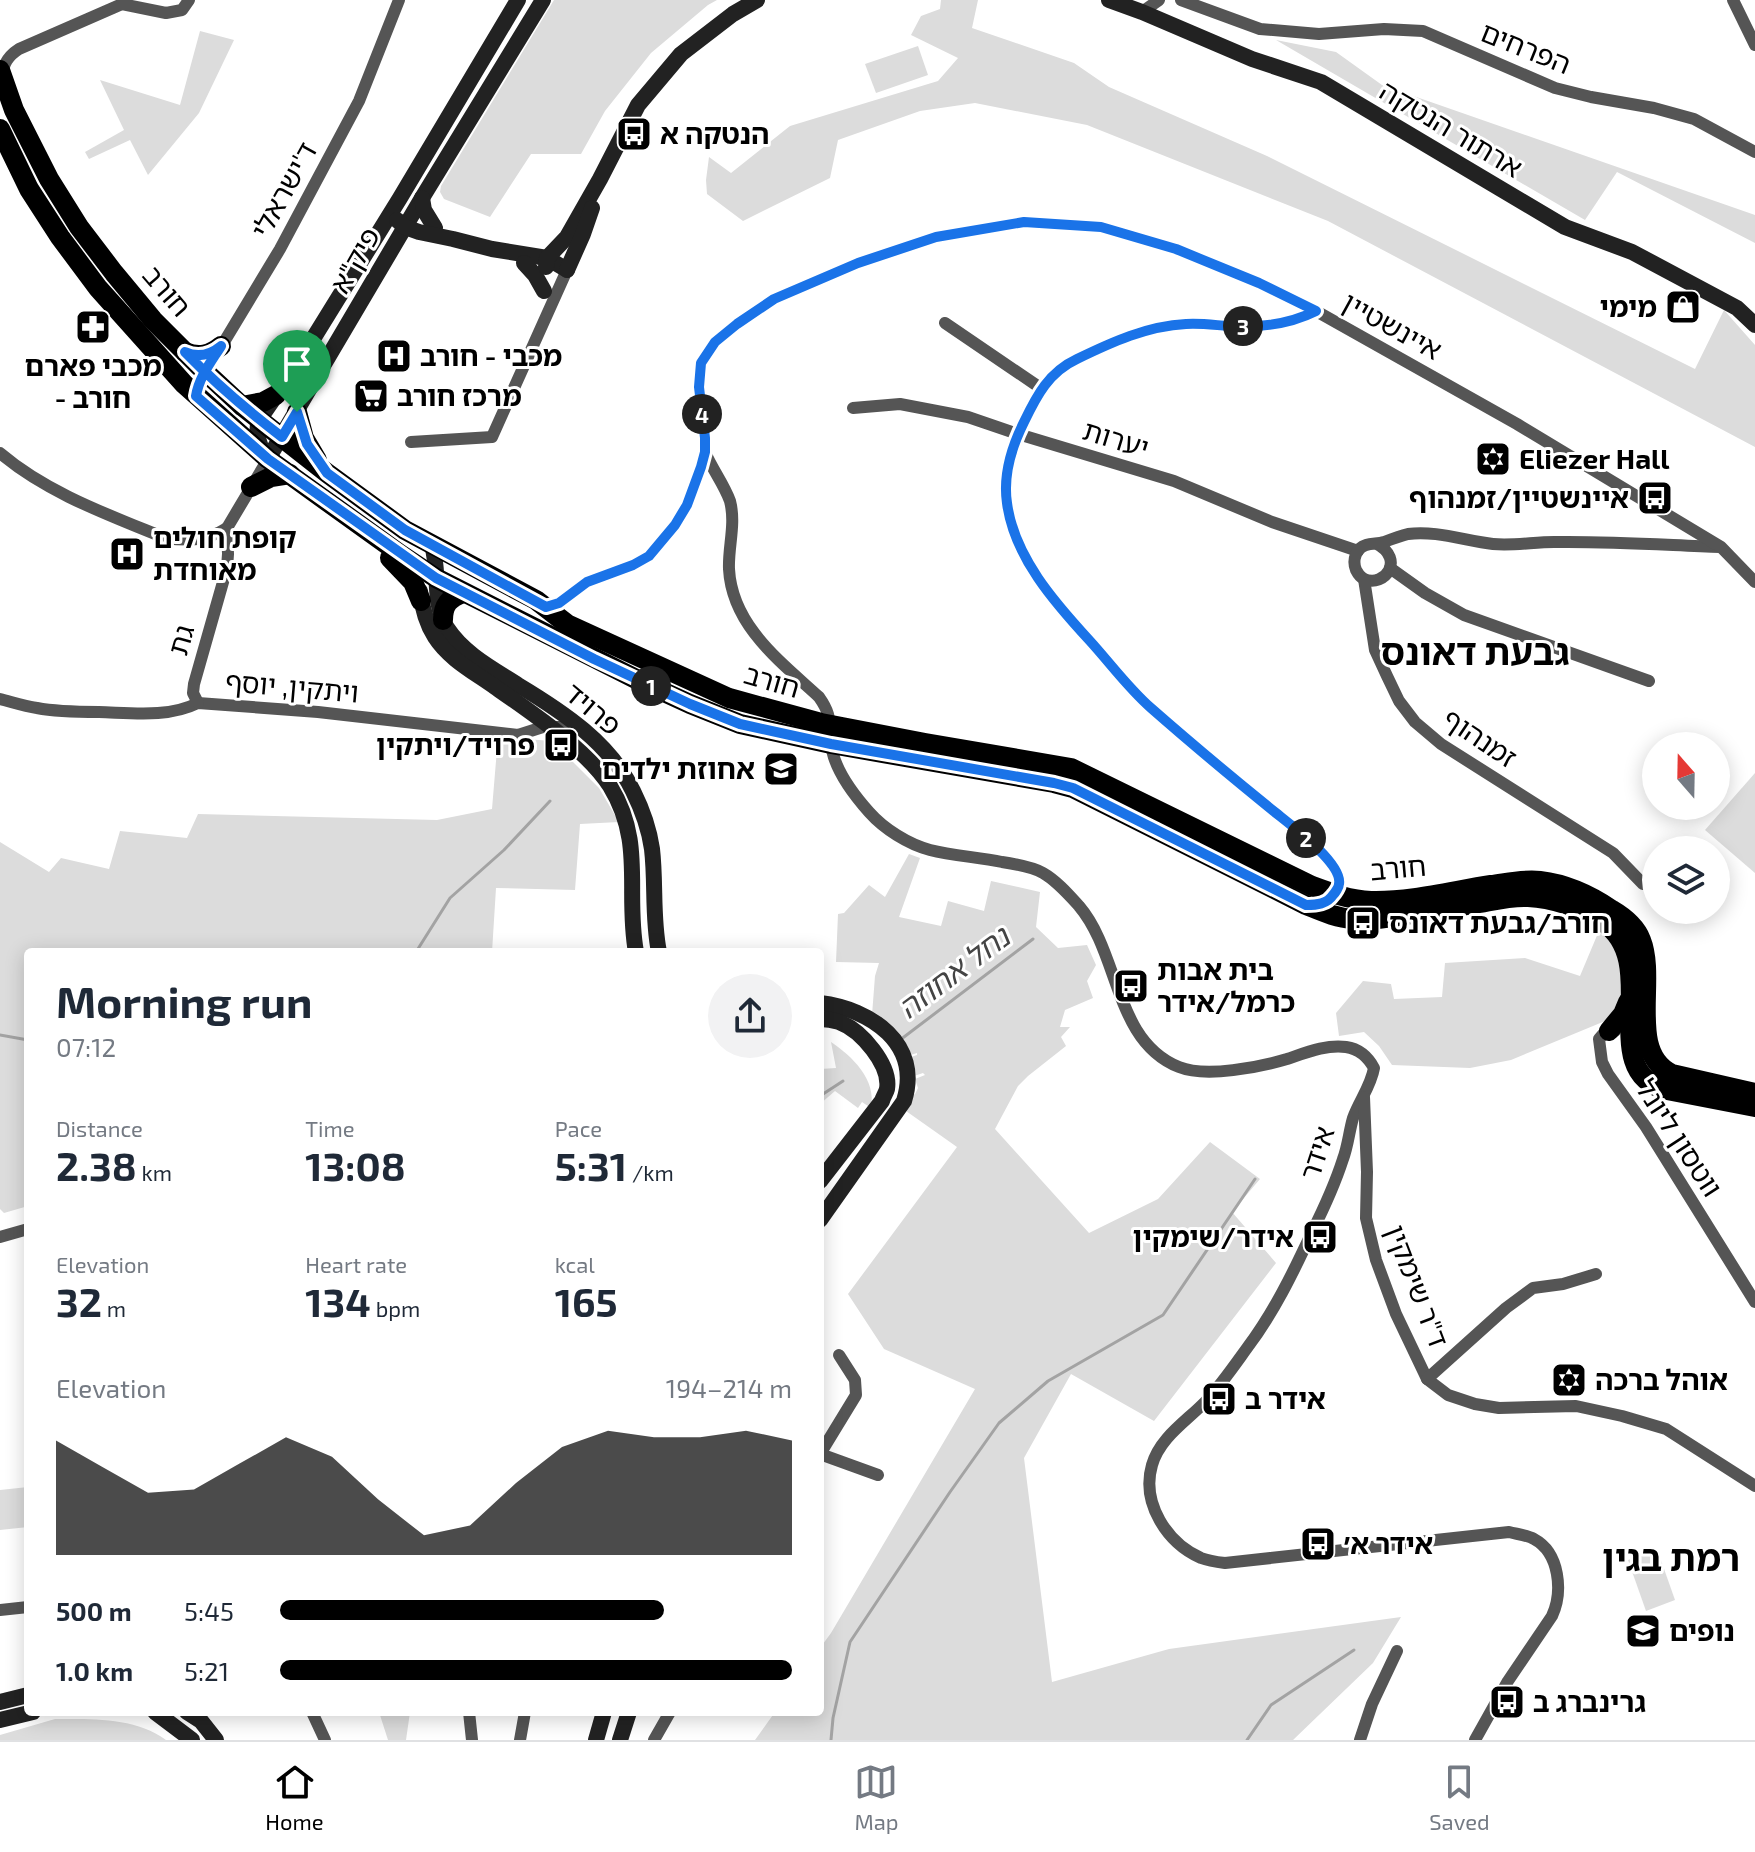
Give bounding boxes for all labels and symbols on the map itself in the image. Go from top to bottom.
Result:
street label: הפרחים [1476,14,1576,80]
street label: ארתור הנטקה [1374,72,1529,184]
bus stop icon: הנטקה א [615,115,653,153]
place label: הנטקה א [660,116,769,150]
street label: ד'ישראלי [243,136,323,243]
street label: פיק"א [322,221,386,298]
street label: חורב [136,258,199,323]
street label: איינשטיין [1337,284,1448,366]
shop icon: מימי [1664,288,1702,326]
place label: מימי [1600,289,1657,323]
pin: 3 [1223,306,1263,346]
pharmacy icon: מכבי פארם - חורב [74,308,112,346]
pin [263,330,331,412]
hospital icon: מכבי - חורב [375,337,413,375]
place label: מכבי - חורב [420,338,562,372]
place label: מכבי פארם - חורב [24,348,162,414]
supermarket icon: מרכז חורב [352,377,390,415]
place label: מרכז חורב [397,378,522,412]
pin: 4 [682,394,722,434]
street label: יערות [1079,412,1153,464]
synagogue icon: Eliezer Hall [1474,440,1512,478]
place label: Eliezer Hall [1519,441,1670,475]
bus stop icon: איינשטיין/זמנהוף [1636,479,1674,517]
place label: איינשטיין/זמנהוף [1409,480,1629,514]
place label: קופת חולים מאוחדת [153,520,296,586]
hospital icon: קופת חולים מאוחדת [108,535,146,573]
street label: גת [160,621,200,659]
district label: גבעת דאונס [1380,629,1570,672]
street label: חורב [741,656,804,704]
street label: ויתקין, יוסף [224,663,360,709]
pin: 1 [631,666,671,706]
street label: פרויד [558,675,629,742]
street label: זמנהוף [1437,700,1524,774]
bus stop icon: פרויד/ויתקין [542,726,580,764]
place label: פרויד/ויתקין [376,727,535,761]
north arrow [1642,732,1730,820]
school or university icon: אחוזת ילדים [762,750,800,788]
place label: אחוזת ילדים [602,751,755,785]
pin: 2 [1286,818,1326,858]
street label: חורב [1368,848,1427,886]
bus stop icon: חורב/גבעת דאונס [1344,904,1382,942]
place label: חורב/גבעת דאונס [1389,905,1610,939]
water label: נחל אחוזה [890,916,1018,1025]
place label: בית אבות כרמל/אידר [1157,952,1295,1018]
bus stop icon: בית אבות כרמל/אידר [1112,967,1150,1005]
street label: ווטסון ליונל [1629,1073,1730,1202]
street label: אידר [1292,1122,1341,1184]
bus stop icon: אידר/שימקין [1301,1218,1339,1256]
place label: אידר/שימקין [1132,1219,1294,1253]
street label: ד"ר שימקין [1379,1220,1457,1351]
synagogue icon: אוהל ברכה [1550,1361,1588,1399]
place label: אוהל ברכה [1595,1362,1728,1396]
bus stop icon: אידר ב [1200,1380,1238,1418]
place label: אידר ב [1245,1381,1326,1415]
bus stop icon: אידר א׳ [1299,1525,1337,1563]
place label: אידר א׳ [1344,1526,1433,1560]
district label: רמת בגין [1602,1535,1740,1578]
school or university icon: נופים [1624,1612,1662,1650]
place label: נופים [1669,1613,1735,1647]
bus stop icon: גרינברג ב [1488,1683,1526,1721]
place label: גרינברג ב [1533,1684,1646,1718]

